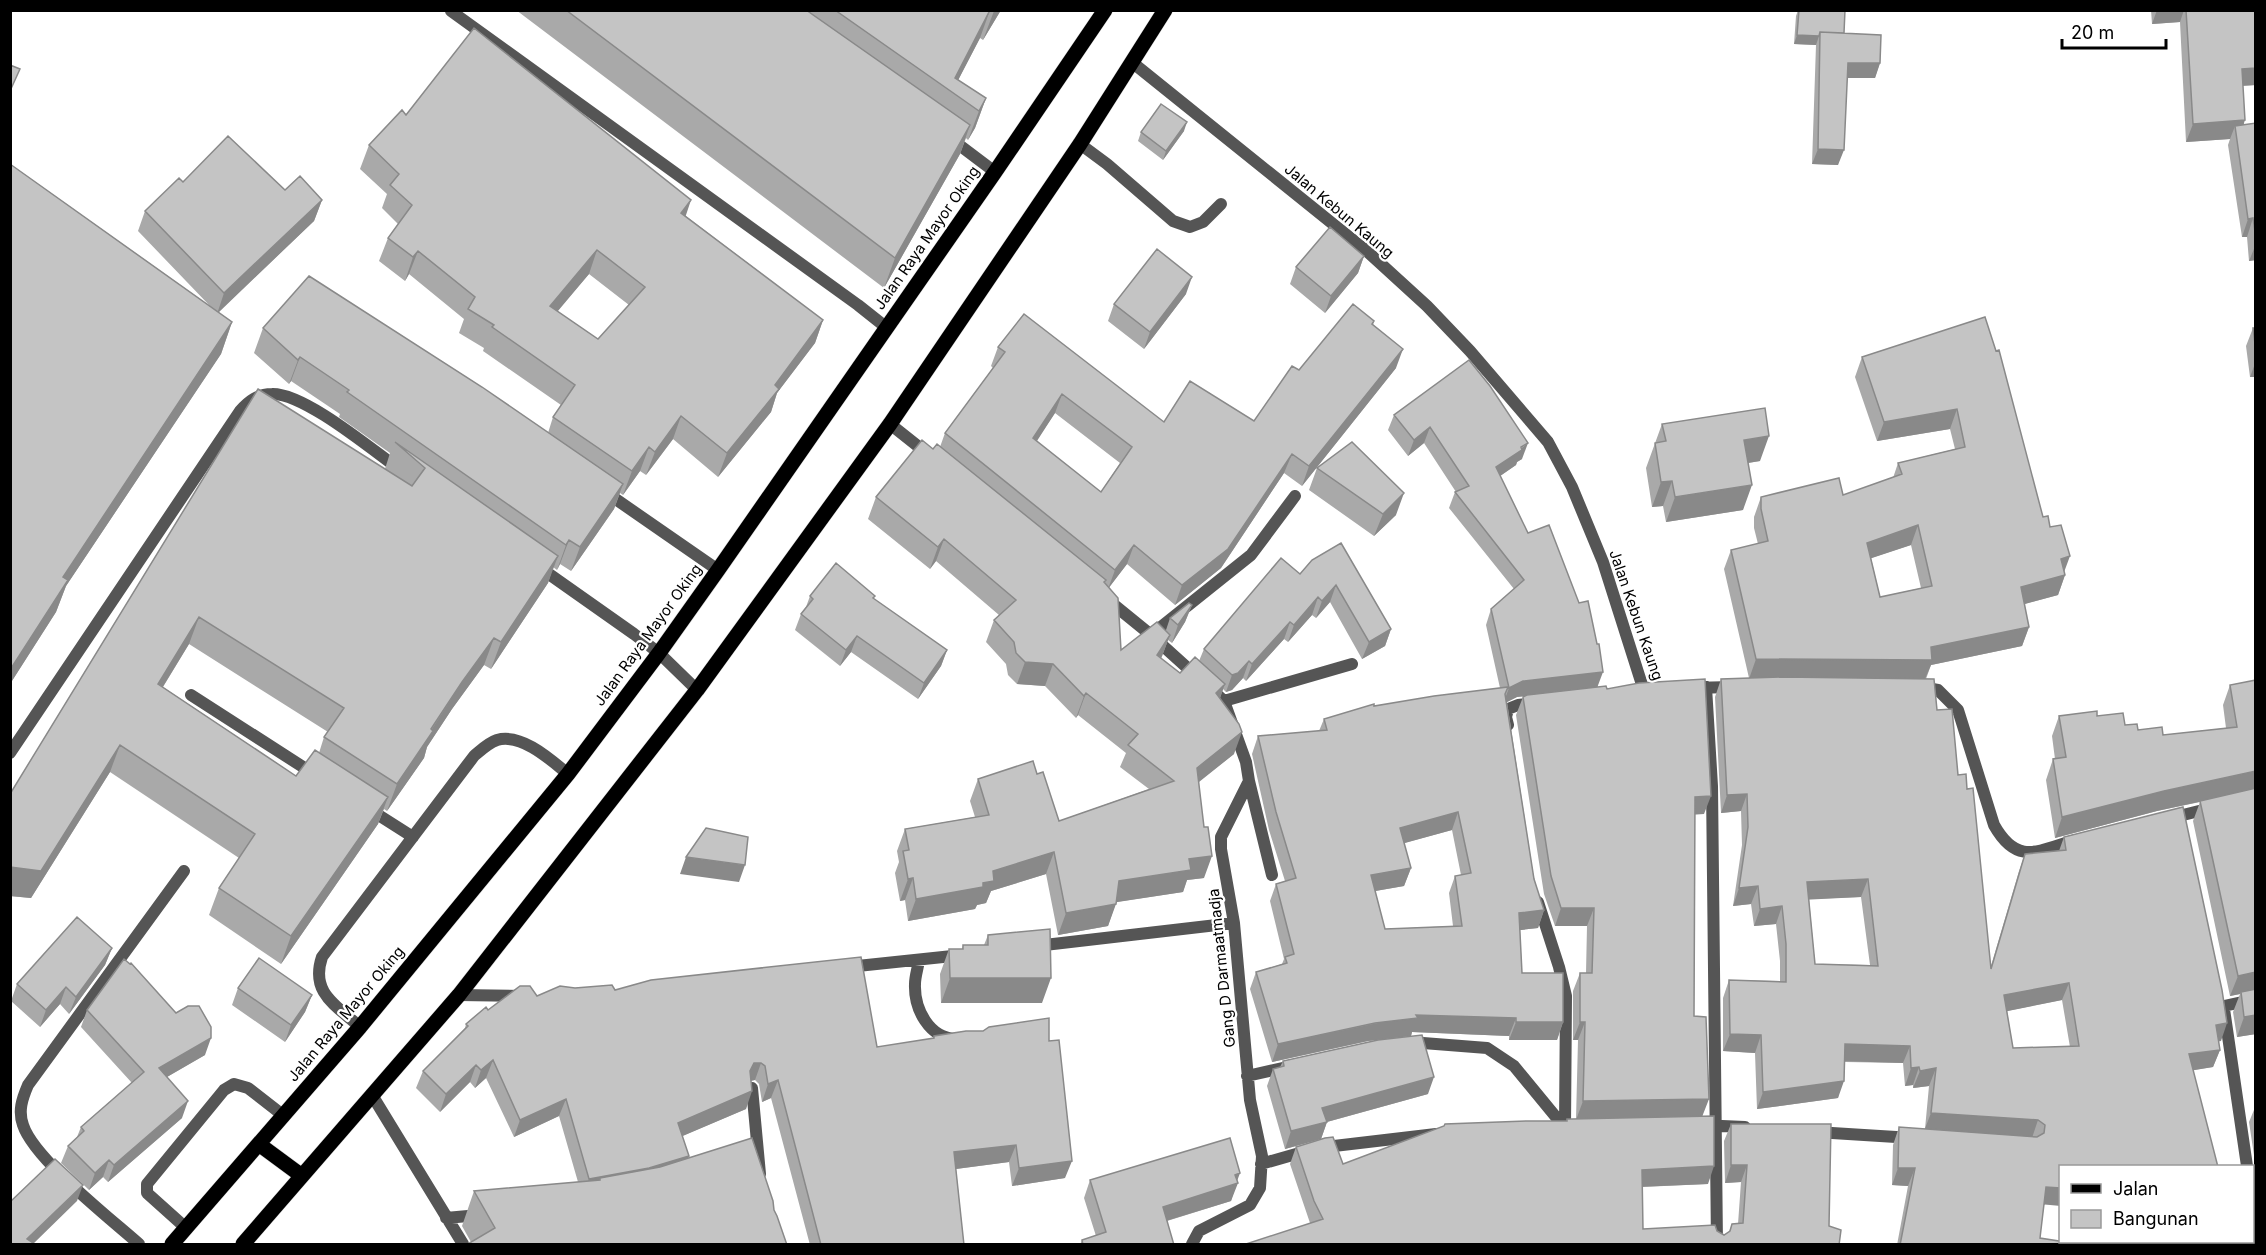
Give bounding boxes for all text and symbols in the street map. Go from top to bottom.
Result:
scale bar [2062,12,2166,50]
text: 20 m [2071,22,2114,43]
street label: Jalan Kebun Kaung [1281,159,1398,262]
street label: Jalan Raya Mayor Oking [870,162,983,313]
street label: Jalan Kebun Kaung [1605,547,1668,683]
street label: Jalan Raya Mayor Oking [590,560,706,709]
street label: Gang D Darmaatmadja [1204,888,1239,1048]
street label: Jalan Raya Mayor Oking [283,942,408,1085]
legend [2059,1165,2254,1243]
text: Jalan [2113,1178,2158,1199]
text: Bangunan [2113,1208,2199,1229]

